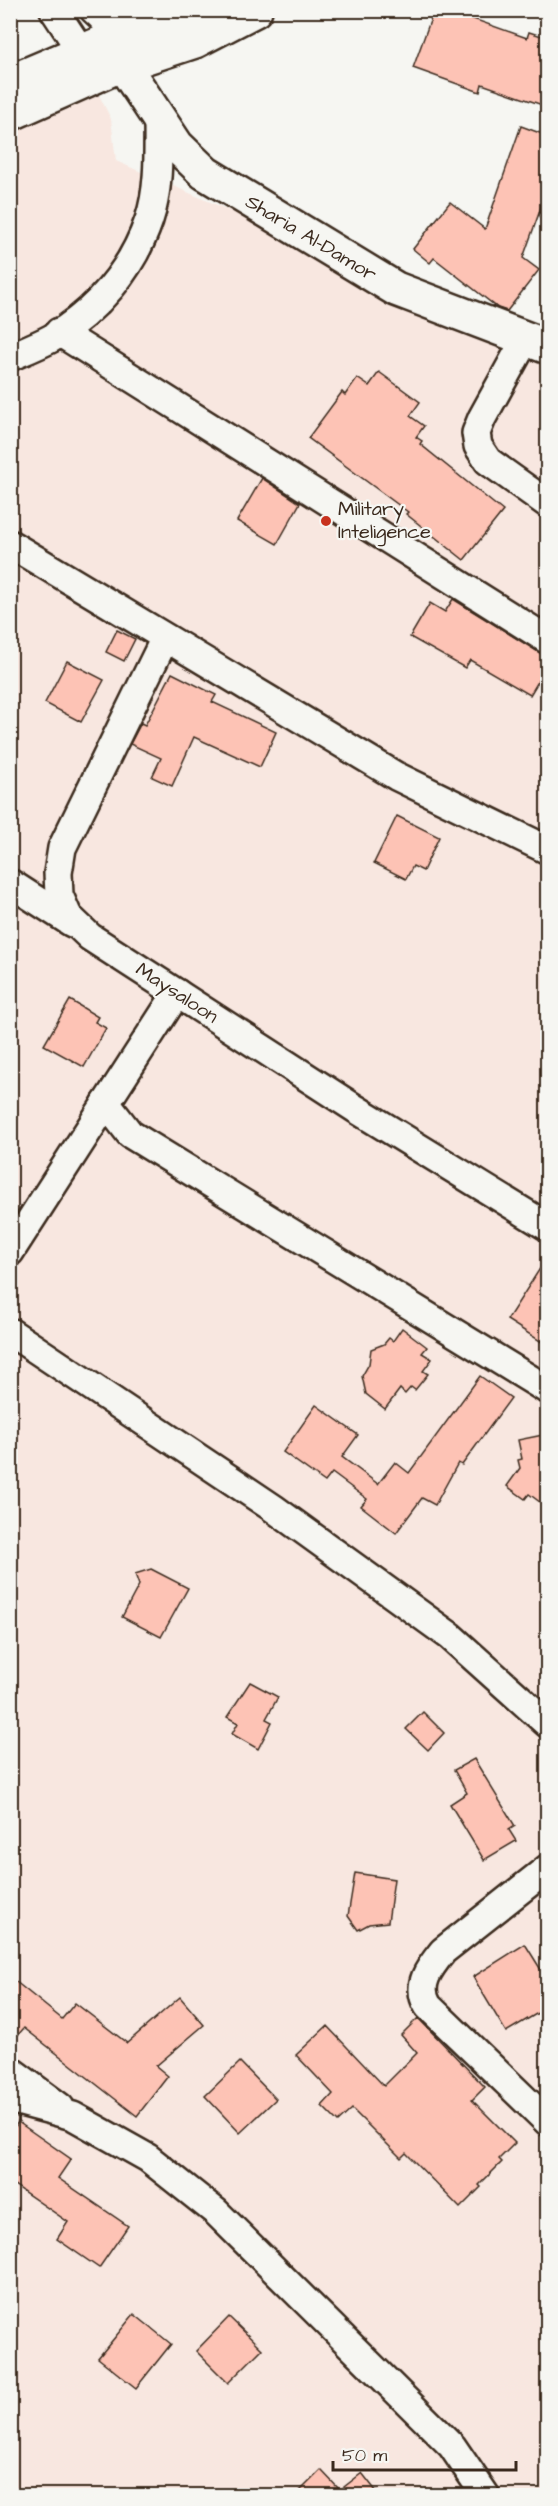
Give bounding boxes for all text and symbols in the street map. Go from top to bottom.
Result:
street label: Sharia Al-Damor [240,188,382,288]
place label: Military Inteligence [338,495,431,547]
marker: Military Inteligence [319,514,333,528]
street label: Maysaloon [130,956,224,1031]
scale bar [333,2434,516,2472]
text: 50 m [342,2443,387,2468]

